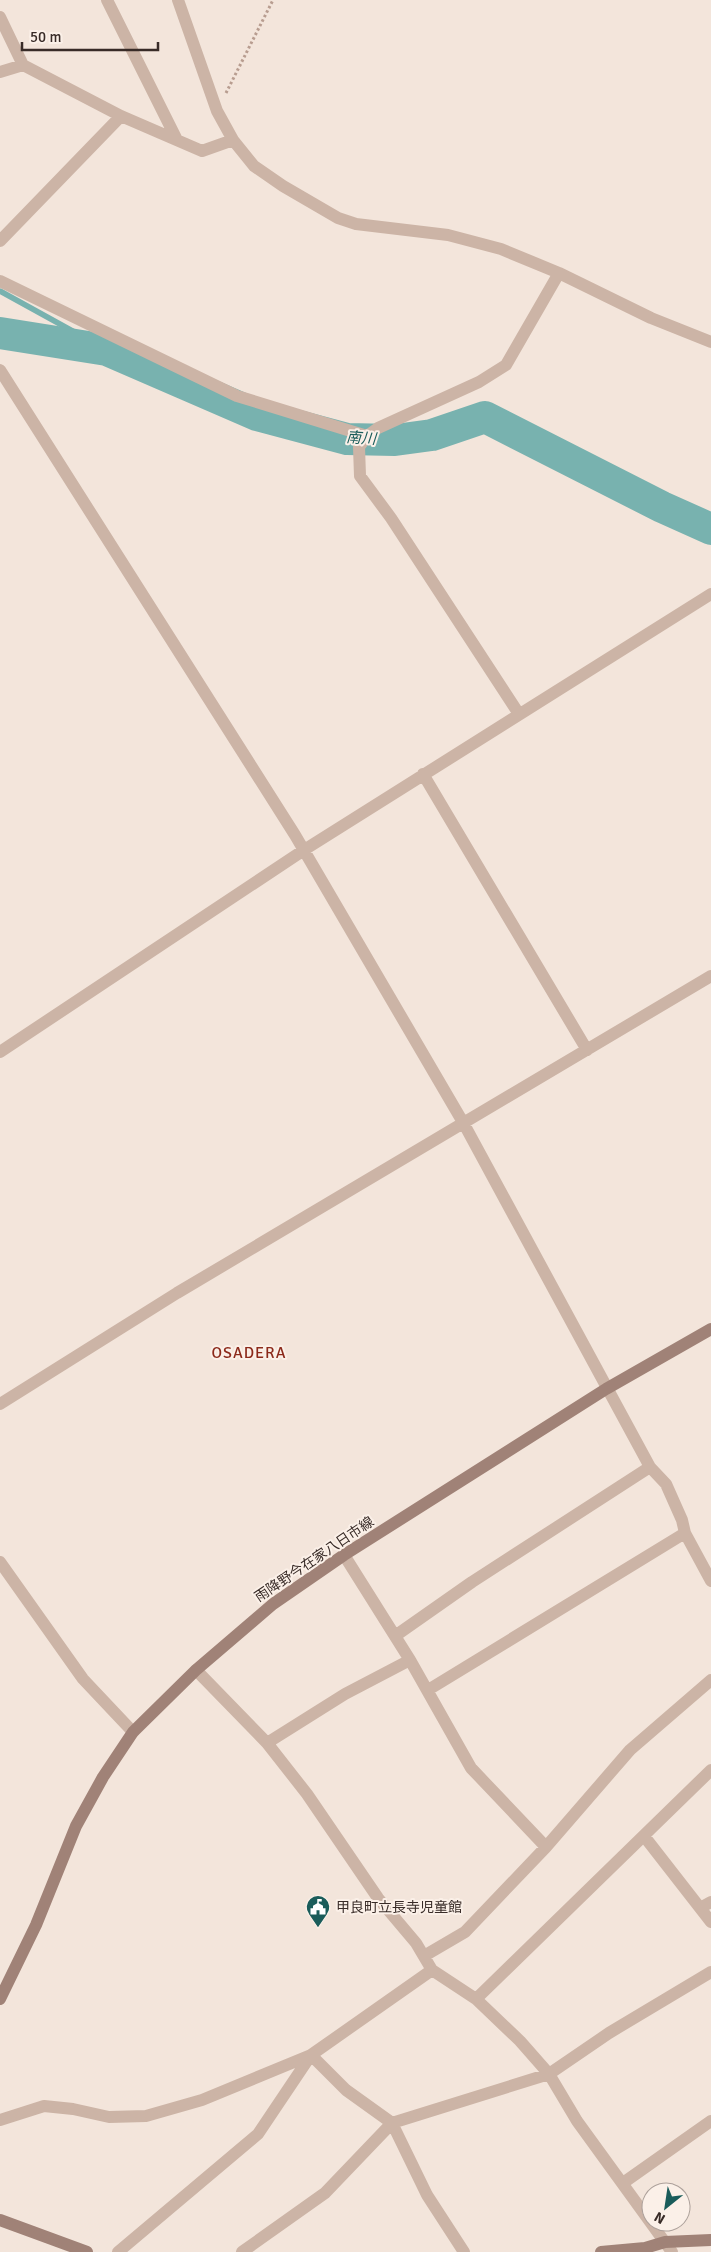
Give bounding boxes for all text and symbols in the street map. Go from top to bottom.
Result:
scale bar [22,20,159,52]
text: 50 m [30,28,61,46]
water label: 南川 [345,428,379,448]
district label: OSADERA [211,1343,287,1363]
street label: 雨降野今在家八日市線 [251,1513,377,1606]
public building icon: 甲良町立長寺児童館 [305,1894,331,1928]
place label: 甲良町立長寺児童館 [336,1899,462,1916]
north arrow [641,2182,691,2232]
text: N [651,2208,668,2228]

